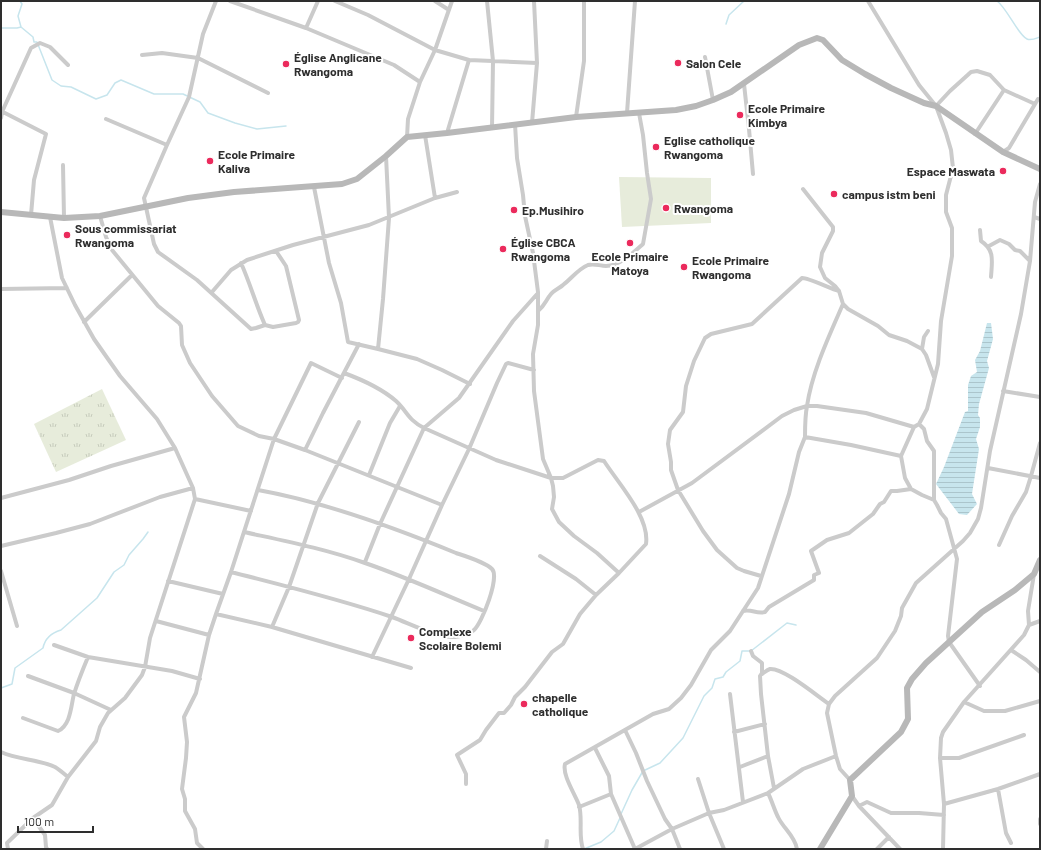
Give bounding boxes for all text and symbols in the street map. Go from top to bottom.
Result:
place label: Église Anglicane Rwangoma [294,50,382,78]
place label: Salon Cele [686,56,742,70]
marker: Salon Cele [673,58,683,68]
marker: Église Anglicane Rwangoma [281,59,291,69]
place label: Ecole Primaire Kimbya [748,101,826,129]
marker: Ecole Primaire Kimbya [735,110,745,120]
place label: Eglise catholique Rwangoma [664,133,755,161]
marker: Eglise catholique Rwangoma [651,142,661,152]
place label: Ecole Primaire Kaliva [218,147,296,175]
marker: Ecole Primaire Kaliva [205,156,215,166]
place label: Espace Maswata [907,164,995,178]
marker: Espace Maswata [998,166,1008,176]
place label: campus istm beni [842,187,936,201]
marker: campus istm beni [829,189,839,199]
place label: Rwangoma [674,201,733,215]
place label: Ep.Musihiro [522,203,584,217]
marker: Rwangoma [661,203,671,213]
marker: Ep.Musihiro [509,205,519,215]
place label: Sous commissariat Rwangoma [75,221,177,249]
marker: Sous commissariat Rwangoma [62,230,72,240]
place label: Église CBCA Rwangoma [511,235,576,263]
marker: Ecole Primaire Matoya [625,238,635,248]
marker: Église CBCA Rwangoma [498,244,508,254]
place label: Ecole Primaire Matoya [591,249,669,277]
place label: Ecole Primaire Rwangoma [692,253,770,281]
marker: Ecole Primaire Rwangoma [679,262,689,272]
place label: Complexe Scolaire Bolemi [419,624,502,652]
marker: Complexe Scolaire Bolemi [406,633,416,643]
place label: chapelle catholique [532,690,589,718]
marker: chapelle catholique [519,699,529,709]
scale bar [18,808,93,834]
text: 100 m [24,814,54,828]

